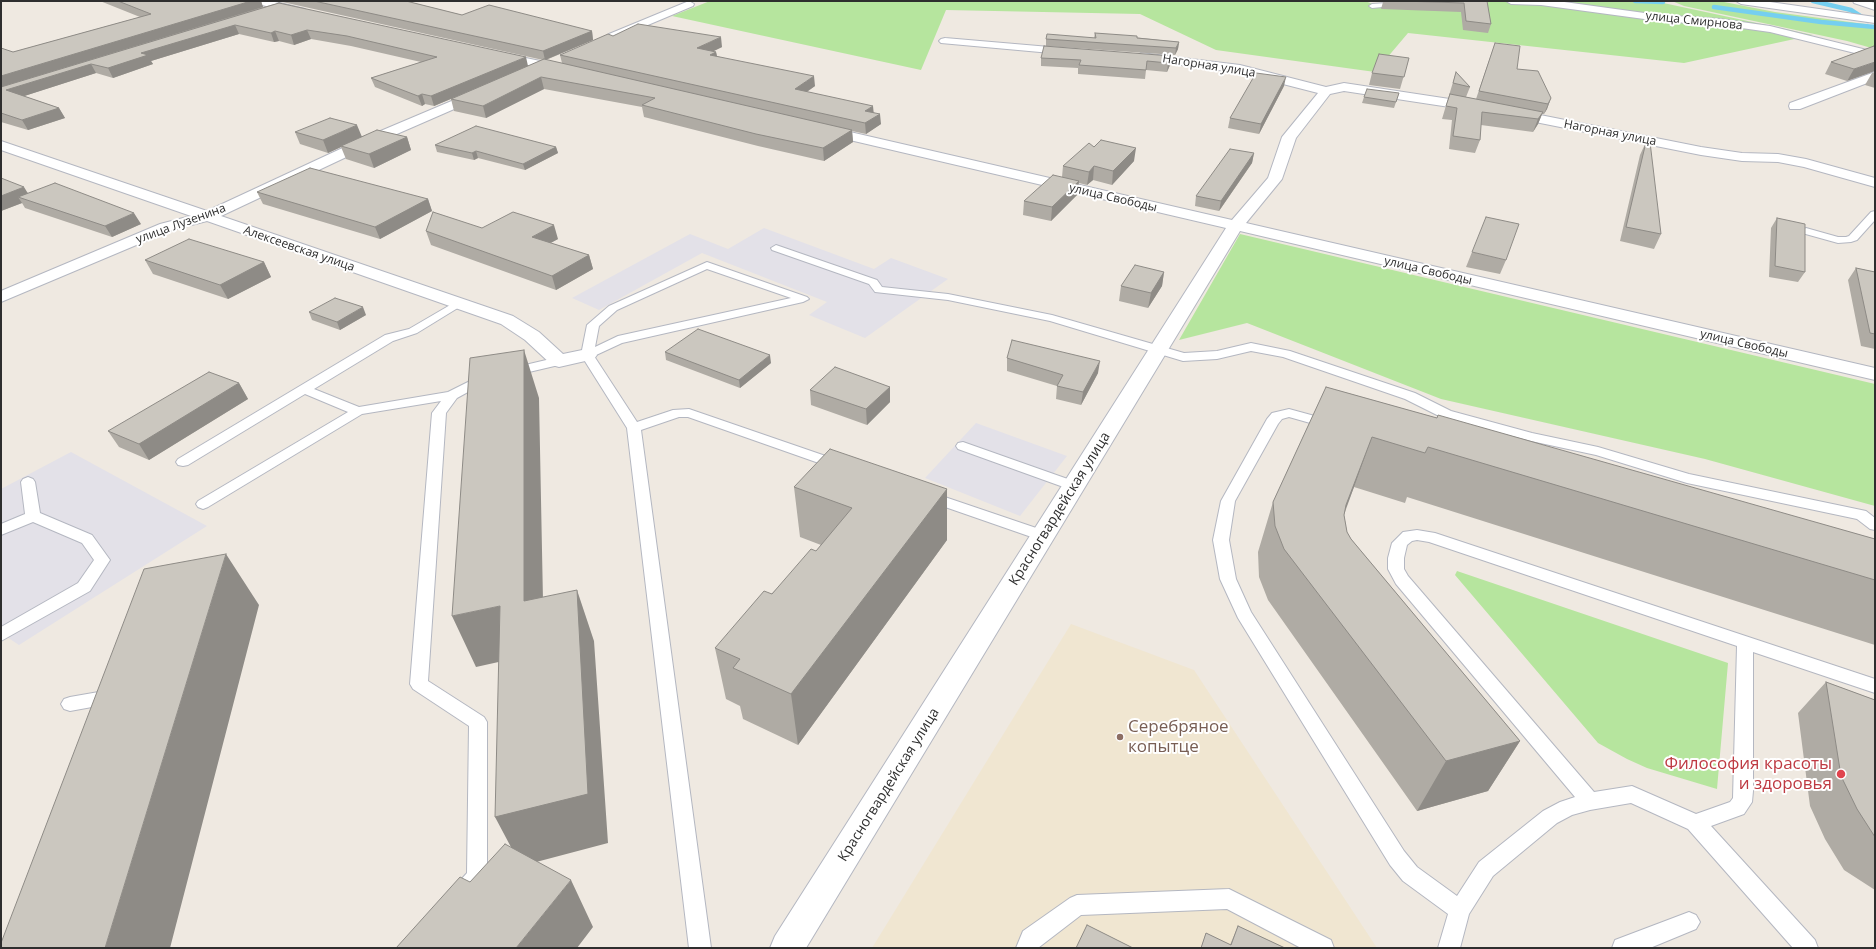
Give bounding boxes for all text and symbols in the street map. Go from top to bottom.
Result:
street label: улица Смирнова [1645,9,1743,33]
street label: Нагорная улица [1161,52,1257,80]
street label: Нагорная улица [1563,117,1657,149]
street label: улица Свободы [1068,181,1158,215]
street label: улица Лузенина [134,201,228,247]
street label: Алексеевская улица [242,223,356,275]
street label: улица Свободы [1383,254,1473,288]
street label: улица Свободы [1699,327,1789,361]
street label: Красногвардейская улица [1006,429,1114,589]
street label: Красногвардейская улица [835,705,943,865]
place label: Серебряное копытце [1128,717,1229,757]
marker: Серебряное копытце [1115,732,1125,742]
place label: Философия красоты и здоровья [1664,754,1832,794]
marker: Философия красоты и здоровья [1835,768,1847,780]

